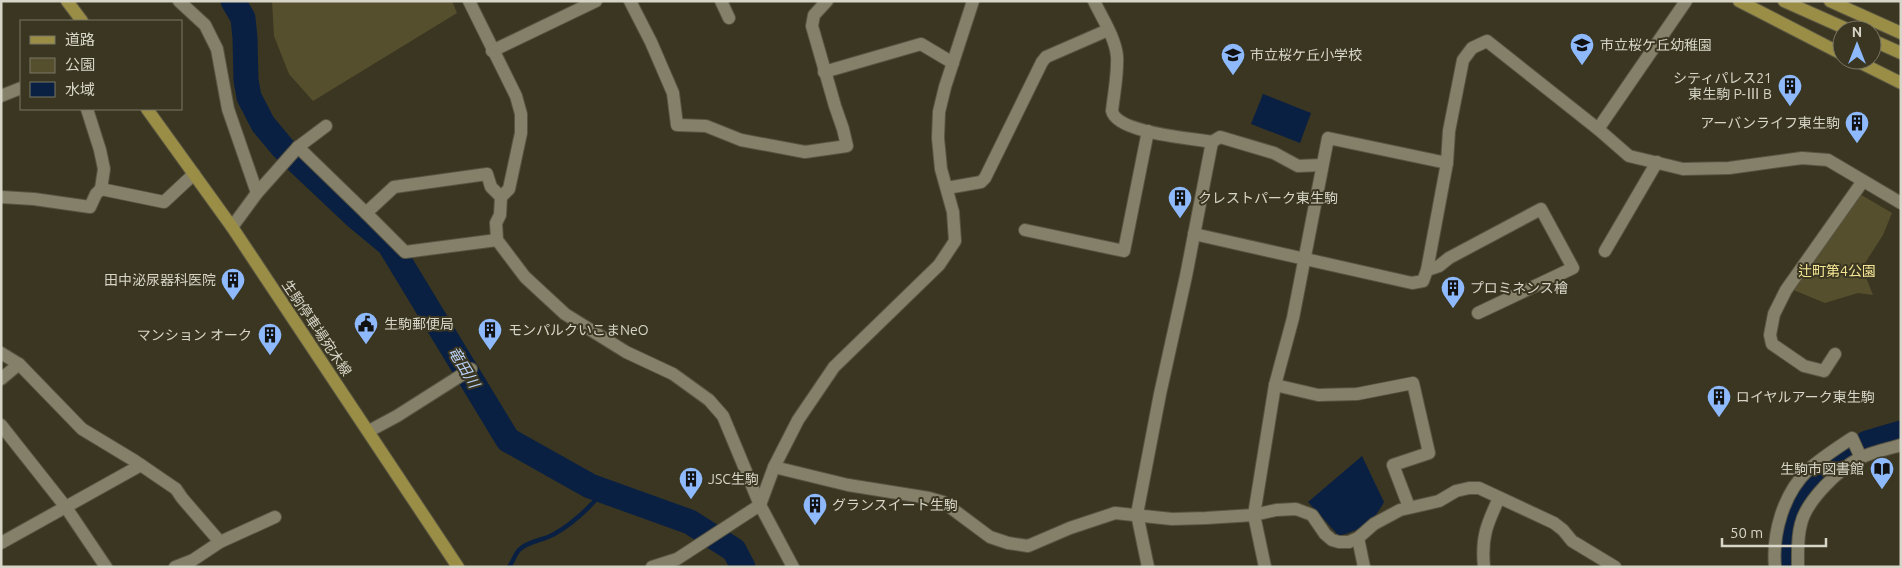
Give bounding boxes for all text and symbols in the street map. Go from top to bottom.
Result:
legend [20,20,182,110]
north arrow [1832,20,1882,70]
text: N [1852,24,1862,40]
text: 道路 [65,31,95,48]
school or university icon: 市立桜ケ丘幼稚園 [1569,32,1595,66]
place label: 市立桜ケ丘幼稚園 [1600,37,1712,53]
school or university icon: 市立桜ケ丘小学校 [1220,42,1246,76]
place label: 市立桜ケ丘小学校 [1250,47,1362,63]
text: 公園 [65,56,95,73]
place label: シティパレス21 東生駒 P-Ⅲ B [1673,70,1772,102]
building icon: シティパレス21 東生駒 P-Ⅲ B [1777,73,1803,107]
text: 水域 [65,81,95,98]
building icon: アーバンライフ東生駒 [1844,110,1870,144]
place label: アーバンライフ東生駒 [1700,115,1840,131]
building icon: クレストパーク東生駒 [1167,185,1193,219]
place label: クレストパーク東生駒 [1198,190,1338,206]
park label: 辻町第4公園 [1798,263,1876,279]
building icon: 田中泌尿器科医院 [220,267,246,301]
place label: 田中泌尿器科医院 [104,272,216,288]
building icon: プロミネンス檜 [1440,275,1466,309]
street label: 生駒停車場宛木線 [279,277,355,379]
place label: プロミネンス檜 [1470,280,1568,296]
public building icon: 生駒郵便局 [353,311,379,345]
place label: 生駒郵便局 [384,316,454,332]
building icon: モンパルクいこまNeO [477,317,503,351]
building icon: マンション オーク [257,322,283,356]
place label: モンパルクいこまNeO [508,322,649,338]
place label: マンション オーク [137,327,252,343]
water label: 竜田川 [445,343,484,392]
building icon: ロイヤルアーク東生駒 [1706,384,1732,418]
place label: ロイヤルアーク東生駒 [1736,389,1875,405]
library icon: 生駒市図書館 [1869,456,1895,490]
place label: 生駒市図書館 [1780,461,1864,477]
building icon: JSC生駒 [678,466,704,500]
place label: JSC生駒 [708,471,759,487]
building icon: グランスイート生駒 [802,492,828,526]
place label: グランスイート生駒 [832,497,958,513]
scale bar [1722,516,1826,548]
text: 50 m [1730,524,1763,541]

